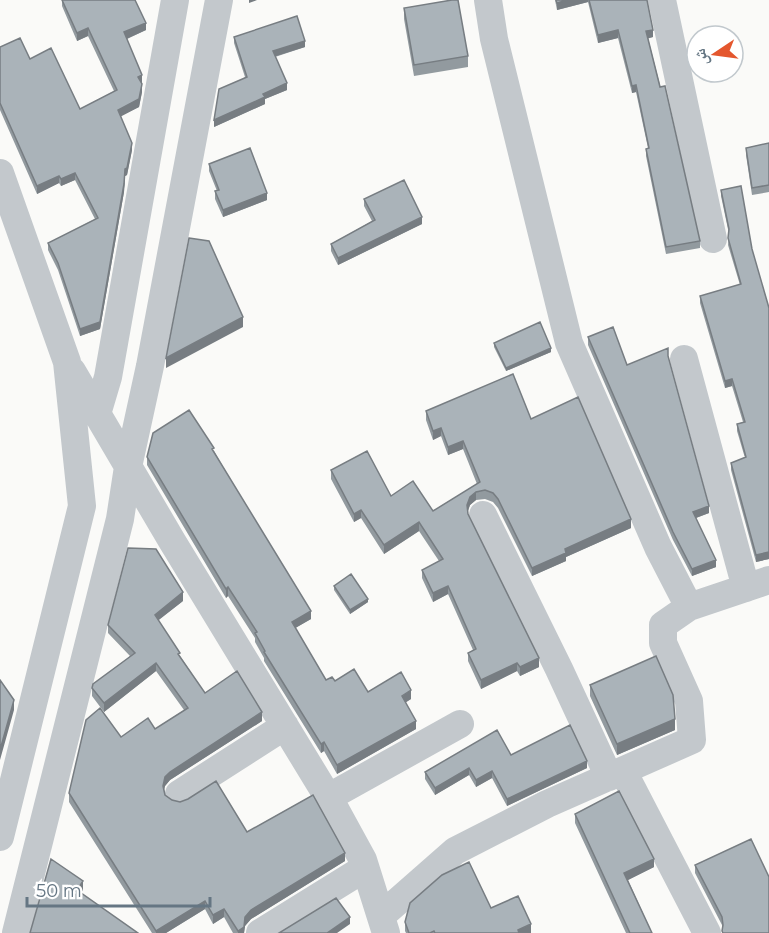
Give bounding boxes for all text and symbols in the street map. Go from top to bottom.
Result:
north arrow [685,24,745,84]
text: ش [690,47,712,68]
scale bar [27,870,210,908]
text: 50 m [36,880,82,902]

